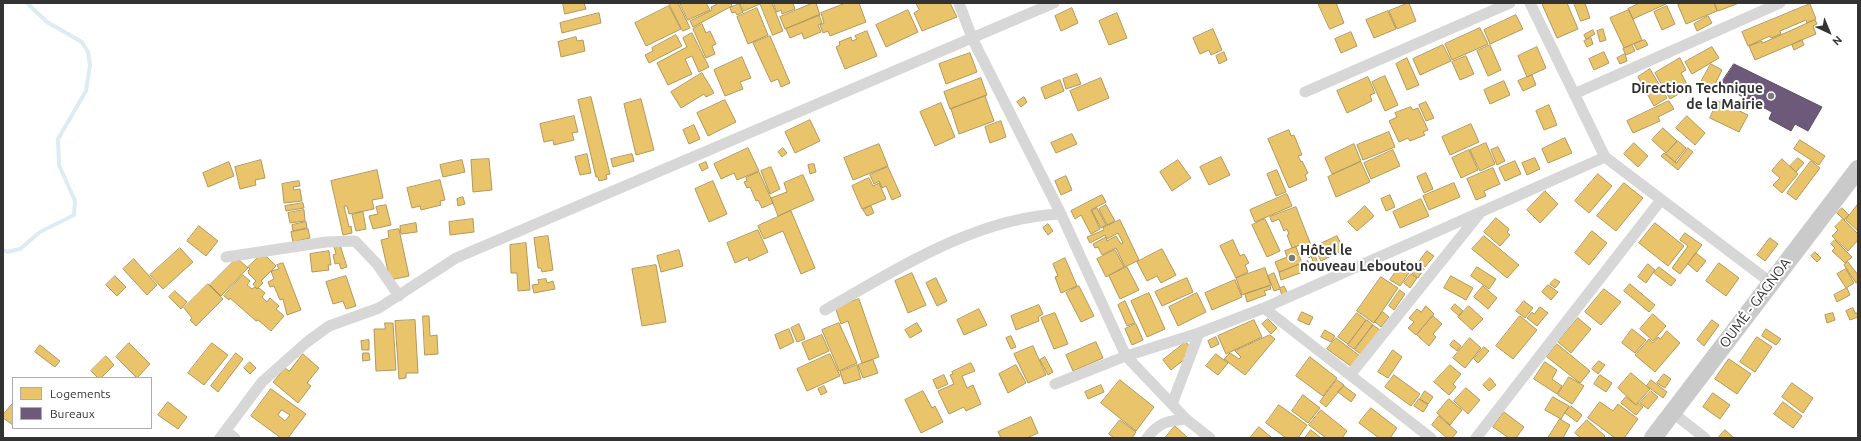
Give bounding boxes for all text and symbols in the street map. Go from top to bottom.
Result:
north arrow [1809,12,1849,52]
text: N [1830,33,1844,48]
place label: Direction Technique de la Mairie [1631,80,1763,112]
marker: Direction Technique de la Mairie [1766,91,1776,101]
place label: Hôtel le nouveau Leboutou [1300,242,1422,274]
marker: Hôtel le nouveau Leboutou [1287,253,1297,263]
street label: OUMÉ - GAGNOA [1716,255,1794,351]
legend [12,377,152,429]
text: Logements [50,387,110,400]
text: Bureaux [50,407,95,420]

